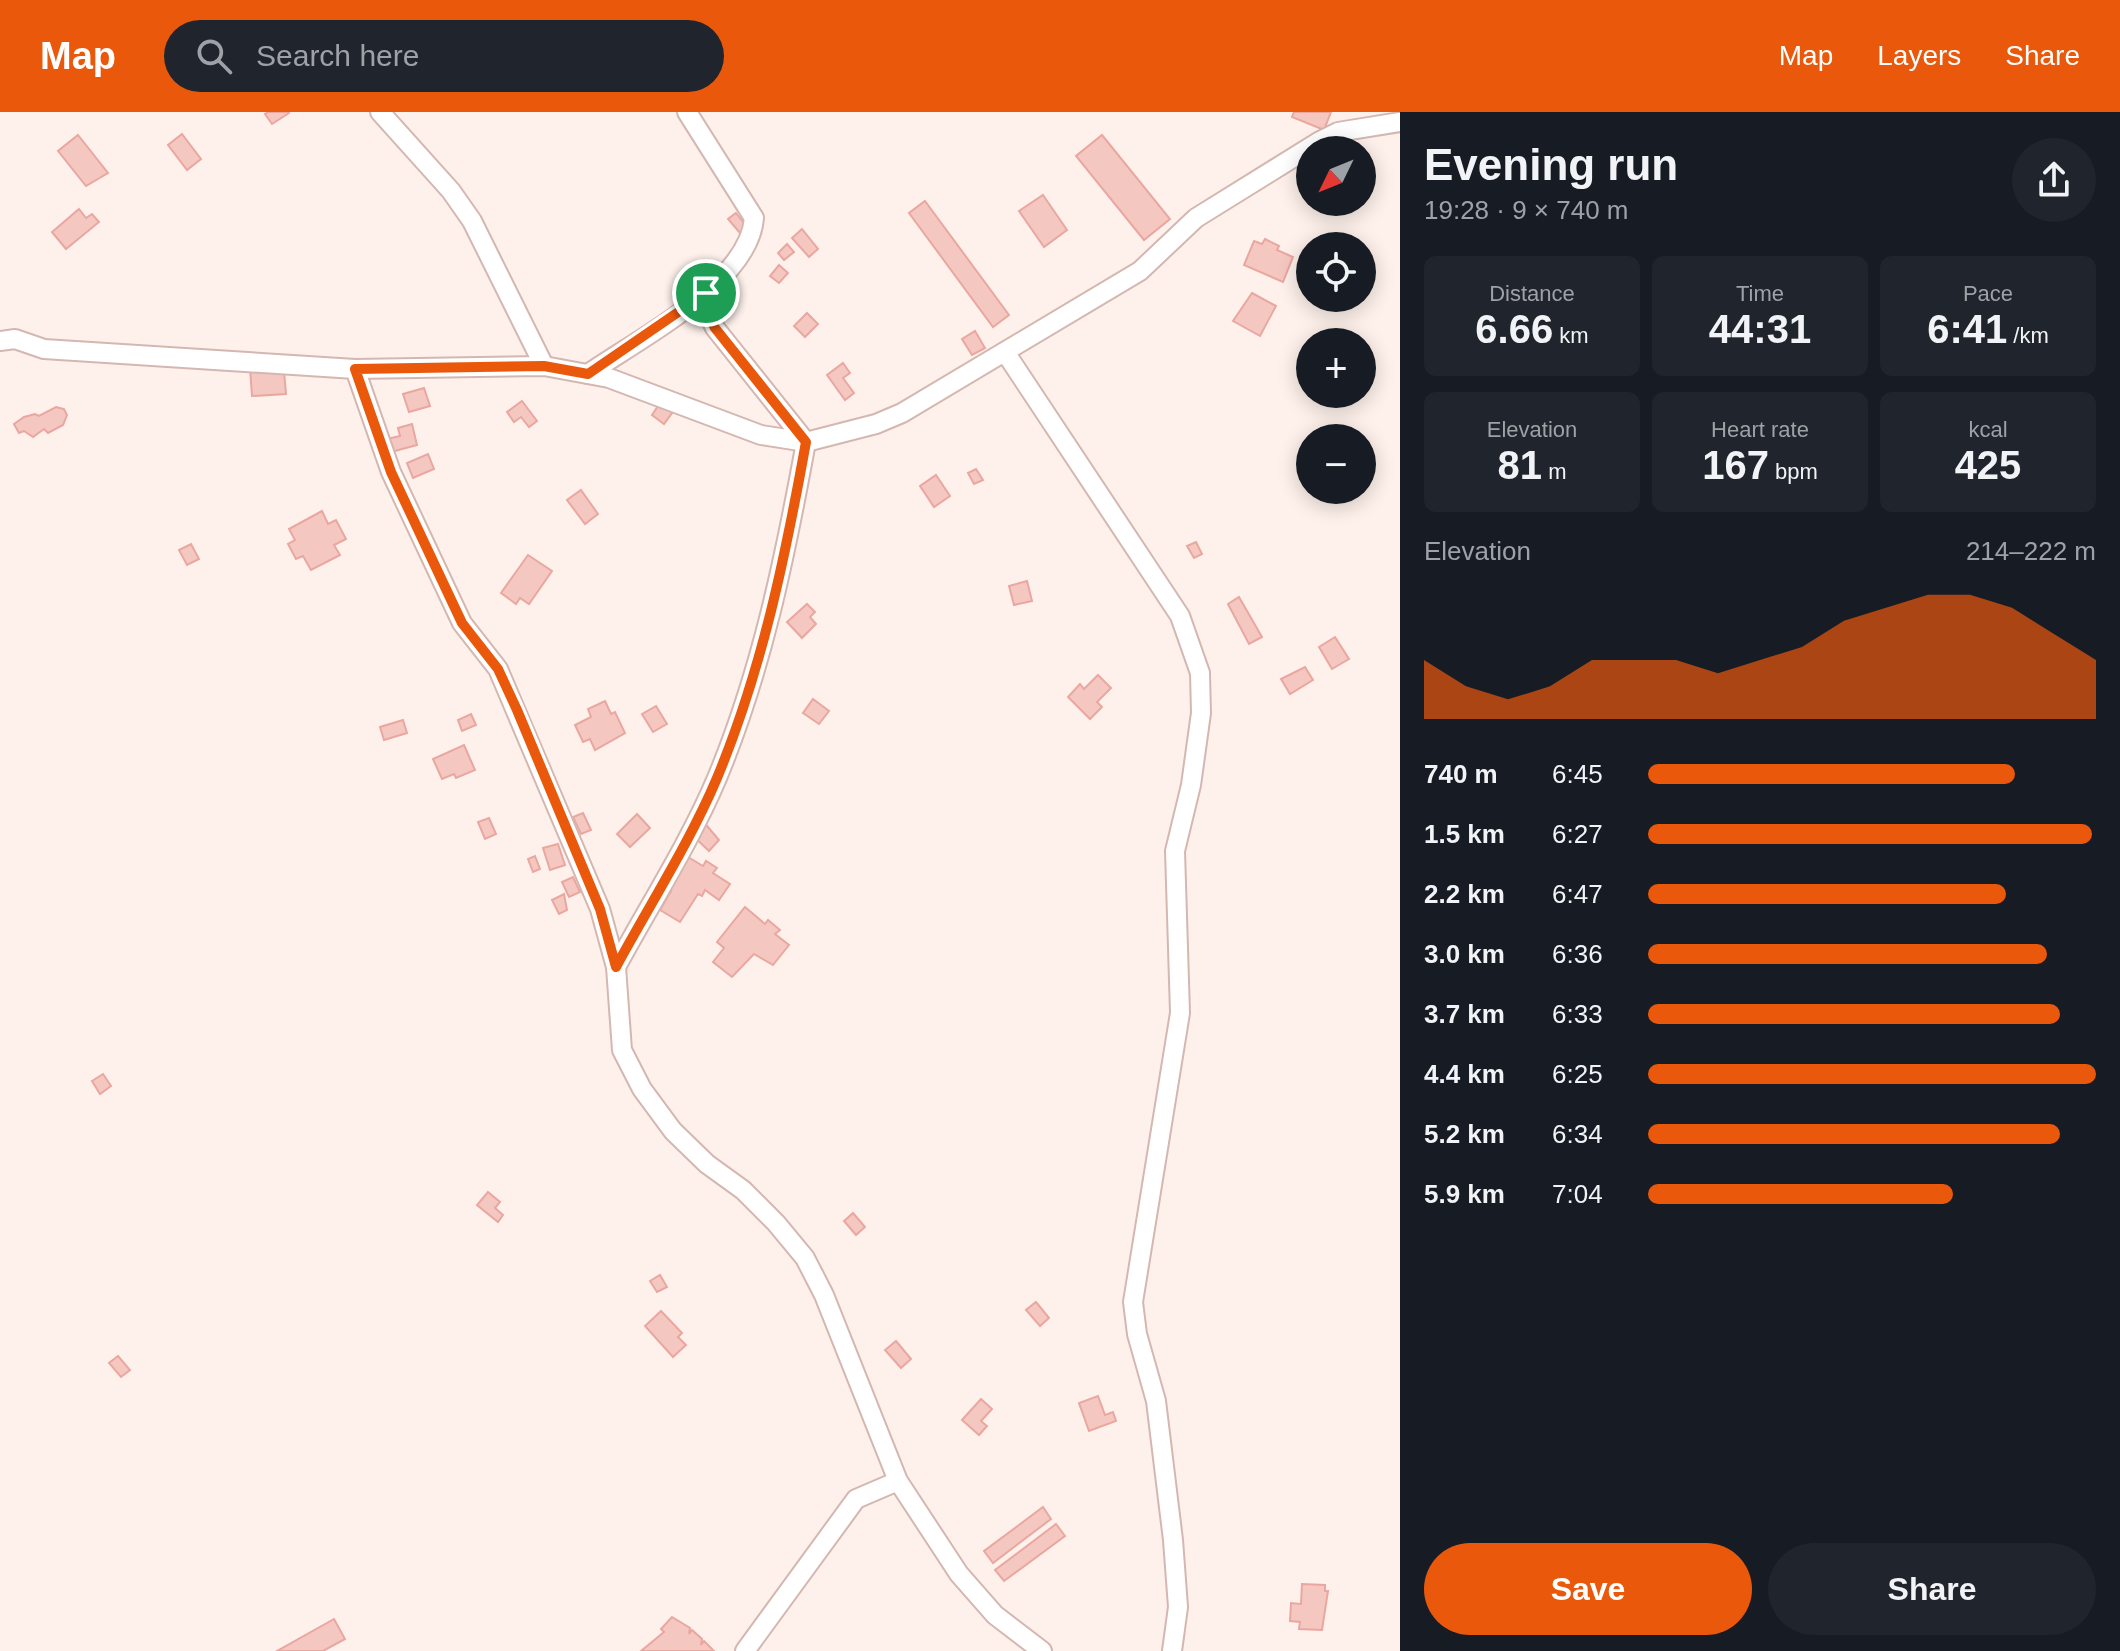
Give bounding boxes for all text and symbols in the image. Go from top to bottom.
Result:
search box [164,20,724,92]
icon: search [192,34,236,78]
text: Map [40,35,116,77]
text: Search here [256,39,419,72]
text: Map [1779,40,1833,71]
text: Layers [1877,40,1961,71]
text: Share [2005,40,2080,71]
north arrow [1296,136,1376,216]
map controls [1296,136,1376,504]
button: share [2012,138,2096,222]
text: Evening run [1424,140,1678,189]
text: 19:28 · 9 × 740 m [1424,195,1629,225]
button: locate [1296,232,1376,312]
pin [672,259,740,327]
icon: arrive [684,271,728,315]
text: Distance [1489,281,1575,306]
text: Time [1736,281,1784,306]
text: Pace [1963,281,2013,306]
text: 6.66 [1475,307,1553,351]
text: 44:31 [1709,307,1811,351]
text: 6:41 [1927,307,2007,351]
text: km [1553,323,1589,348]
text: /km [2007,323,2049,348]
button: + [1296,328,1376,408]
text: Elevation [1487,417,1577,442]
text: Heart rate [1711,417,1809,442]
text: kcal [1968,417,2008,442]
button: − [1296,424,1376,504]
text: 81 [1498,443,1542,487]
text: 167 [1702,443,1769,487]
text: 425 [1955,443,2021,487]
text: m [1542,459,1566,484]
text: bpm [1769,459,1818,484]
text: Elevation [1424,536,1531,566]
text: 214–222 m [1966,536,2096,566]
text: 740 m [1424,759,1498,789]
text: 6:45 [1552,759,1603,789]
text: 1.5 km [1424,819,1505,849]
text: 6:27 [1552,819,1603,849]
text: 2.2 km [1424,879,1505,909]
text: 6:47 [1552,879,1603,909]
text: 3.0 km [1424,939,1505,969]
text: 6:36 [1552,939,1603,969]
text: 3.7 km [1424,999,1505,1029]
text: 6:33 [1552,999,1603,1029]
text: 4.4 km [1424,1059,1505,1089]
text: 6:25 [1552,1059,1603,1089]
text: 5.2 km [1424,1119,1505,1149]
text: 6:34 [1552,1119,1603,1149]
text: 5.9 km [1424,1179,1505,1209]
text: 7:04 [1552,1179,1603,1209]
button: Save [1424,1543,1752,1635]
button: Share [1768,1543,2096,1635]

